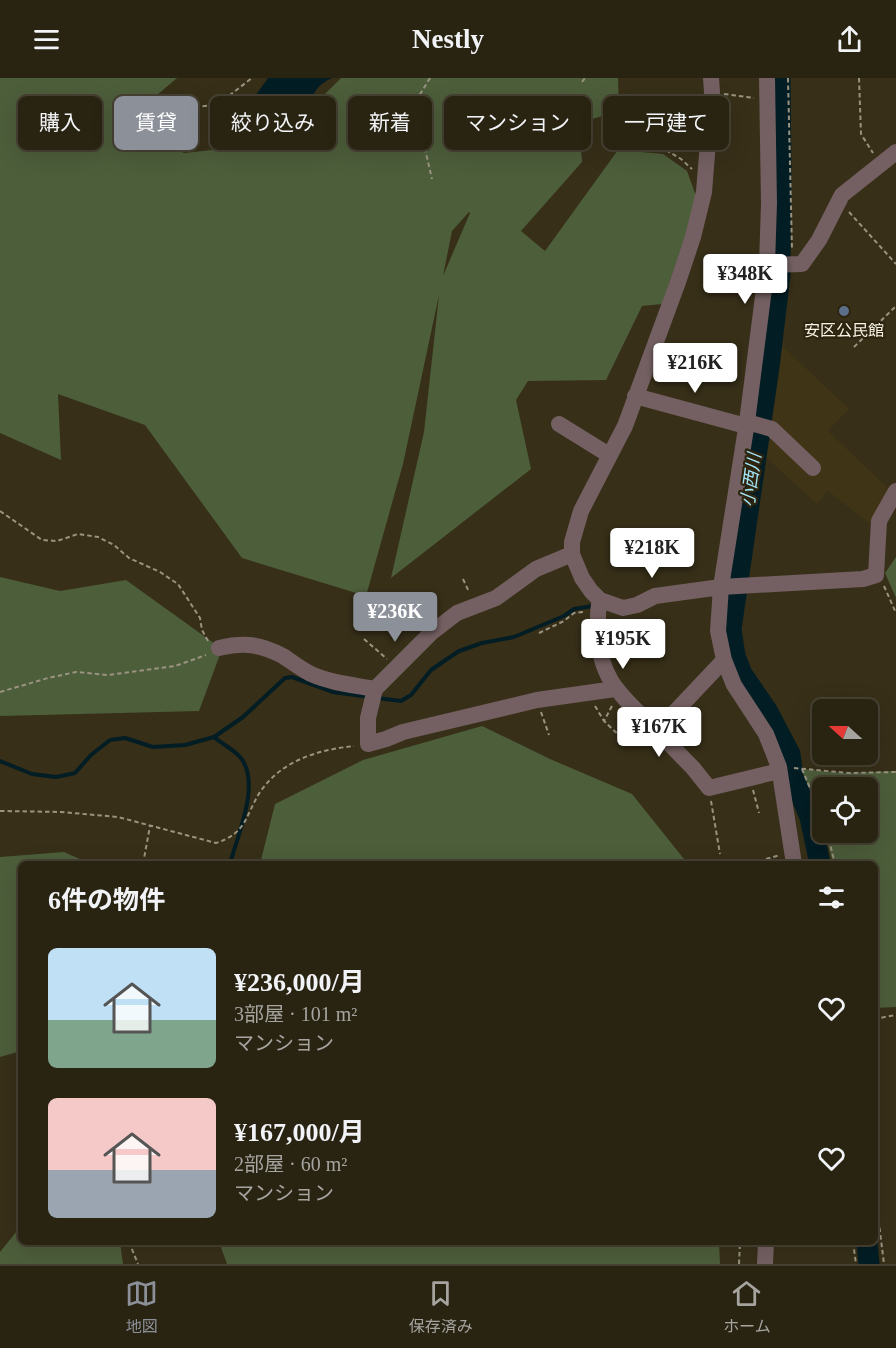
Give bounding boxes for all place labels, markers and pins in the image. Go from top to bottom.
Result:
pin: ¥348K [703,254,787,305]
marker: 安区公民館 [837,304,851,318]
place label: 安区公民館 [804,322,884,339]
pin: ¥216K [653,343,737,394]
pin: ¥218K [610,528,694,579]
pin: ¥236K [353,592,437,643]
pin: ¥195K [581,619,665,670]
pin: ¥167K [617,707,701,758]

